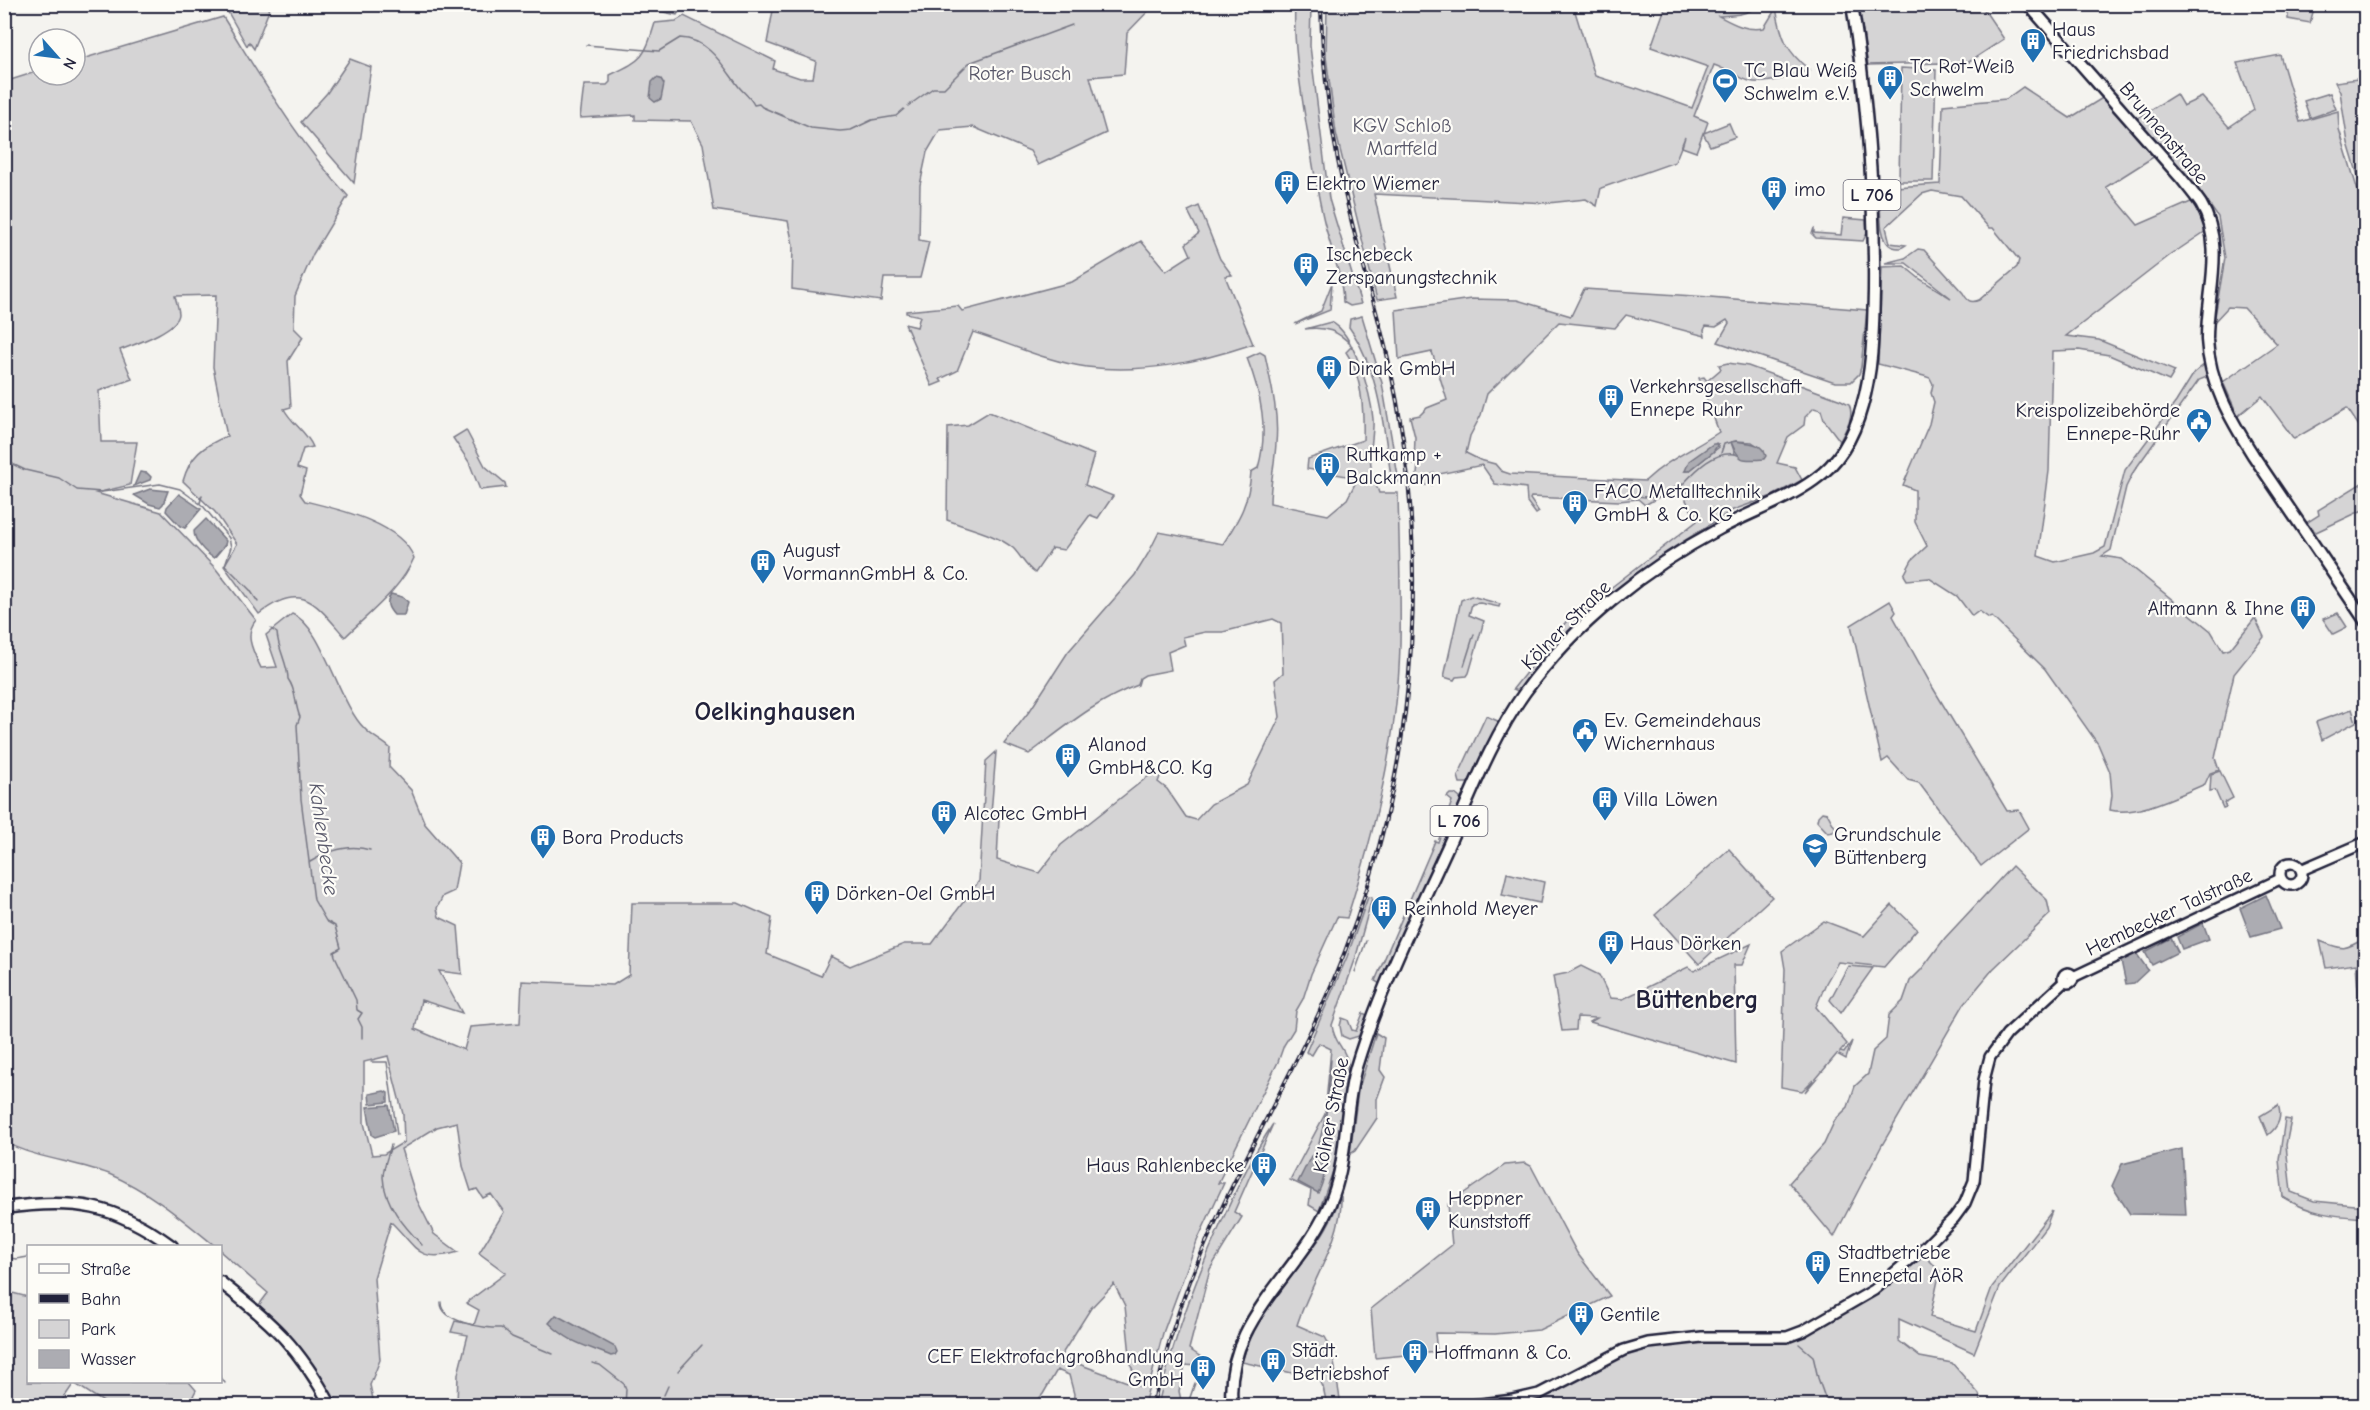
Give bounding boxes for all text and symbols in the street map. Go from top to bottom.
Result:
place label: Haus Friedrichsbad [2052,18,2169,64]
building icon: Haus Friedrichsbad [2018,26,2048,64]
north arrow [27,27,87,87]
text: N [59,55,80,72]
place label: TC Rot-Weiß Schwelm [1910,55,2015,101]
place label: TC Blau Weiß Schwelm e.V. [1744,59,1857,105]
park label: Roter Busch [968,62,1072,85]
building icon: TC Rot-Weiß Schwelm [1875,63,1905,101]
sports icon: TC Blau Weiß Schwelm e.V. [1710,66,1740,104]
street label: Brunnenstraße [2115,77,2213,189]
park label: KGV Schloß Martfeld [1353,114,1452,160]
building icon: Elektro Wiemer [1272,168,1302,206]
place label: Elektro Wiemer [1306,172,1439,195]
building icon: imo [1759,174,1789,212]
place label: imo [1794,178,1826,201]
road number: L 706 [1844,180,1900,210]
place label: Ischebeck Zerspanungstechnik [1326,243,1497,289]
building icon: Ischebeck Zerspanungstechnik [1291,250,1321,288]
building icon: Dirak GmbH [1314,353,1344,391]
place label: Dirak GmbH [1348,357,1455,380]
place label: Verkehrsgesellschaft Ennepe Ruhr [1630,375,1803,421]
building icon: Verkehrsgesellschaft Ennepe Ruhr [1596,382,1626,420]
place label: Kreispolizeibehörde Ennepe-Ruhr [2015,399,2180,445]
public building icon: Kreispolizeibehörde Ennepe-Ruhr [2184,406,2214,444]
place label: Ruttkamp + Balckmann [1346,443,1442,489]
building icon: Ruttkamp + Balckmann [1312,450,1342,488]
place label: FACO Metalltechnik GmbH & Co. KG [1594,480,1761,526]
building icon: FACO Metalltechnik GmbH & Co. KG [1560,488,1590,526]
place label: August VormannGmbH & Co. [783,539,968,585]
building icon: August VormannGmbH & Co. [748,547,778,585]
street label: Kölner Straße [1516,575,1616,675]
building icon: Altmann & Ihne [2288,593,2318,631]
place label: Altmann & Ihne [2147,597,2284,620]
district label: Oelkinghausen [694,697,856,727]
place label: Ev. Gemeindehaus Wichernhaus [1604,709,1761,755]
public building icon: Ev. Gemeindehaus Wichernhaus [1570,716,1600,754]
place label: Alanod GmbH&CO. Kg [1088,733,1213,779]
building icon: Alanod GmbH&CO. Kg [1053,741,1083,779]
water label: Kahlenbecke [304,781,344,897]
building icon: Villa Löwen [1590,784,1620,822]
place label: Villa Löwen [1624,788,1718,811]
building icon: Alcotec GmbH [929,798,959,836]
place label: Alcotec GmbH [964,802,1088,825]
road number: L 706 [1430,806,1488,836]
building icon: Bora Products [528,822,558,860]
place label: Grundschule Büttenberg [1834,823,1941,869]
place label: Bora Products [562,826,683,849]
school or university icon: Grundschule Büttenberg [1800,831,1830,869]
street label: Hembecker Talstraße [2082,863,2256,961]
building icon: Dörken-Oel GmbH [802,878,832,916]
place label: Dörken-Oel GmbH [836,882,995,905]
building icon: Reinhold Meyer [1369,893,1399,931]
place label: Reinhold Meyer [1404,897,1538,920]
building icon: Haus Dörken [1596,928,1626,966]
place label: Haus Dörken [1630,932,1741,955]
district label: Büttenberg [1635,985,1759,1015]
street label: Kölner Straße [1309,1055,1353,1175]
building icon: Haus Rahlenbecke [1249,1150,1279,1188]
place label: Haus Rahlenbecke [1086,1154,1244,1177]
place label: Heppner Kunststoff [1448,1187,1531,1233]
building icon: Heppner Kunststoff [1413,1194,1443,1232]
place label: Stadtbetriebe Ennepetal AöR [1838,1241,1964,1287]
legend [27,1245,222,1383]
building icon: Stadtbetriebe Ennepetal AöR [1803,1248,1833,1286]
text: Straße [81,1259,131,1280]
text: Bahn [81,1289,121,1310]
building icon: Gentile [1566,1299,1596,1337]
place label: Gentile [1600,1303,1660,1326]
text: Park [81,1319,116,1340]
building icon: Hoffmann & Co. [1400,1337,1430,1375]
place label: Städt. Betriebshof [1292,1339,1390,1385]
place label: Hoffmann & Co. [1434,1341,1571,1364]
place label: CEF Elektrofachgroßhandlung GmbH [927,1345,1184,1391]
building icon: Städt. Betriebshof [1258,1346,1288,1384]
text: Wasser [81,1349,137,1370]
building icon: CEF Elektrofachgroßhandlung GmbH [1188,1353,1218,1391]

